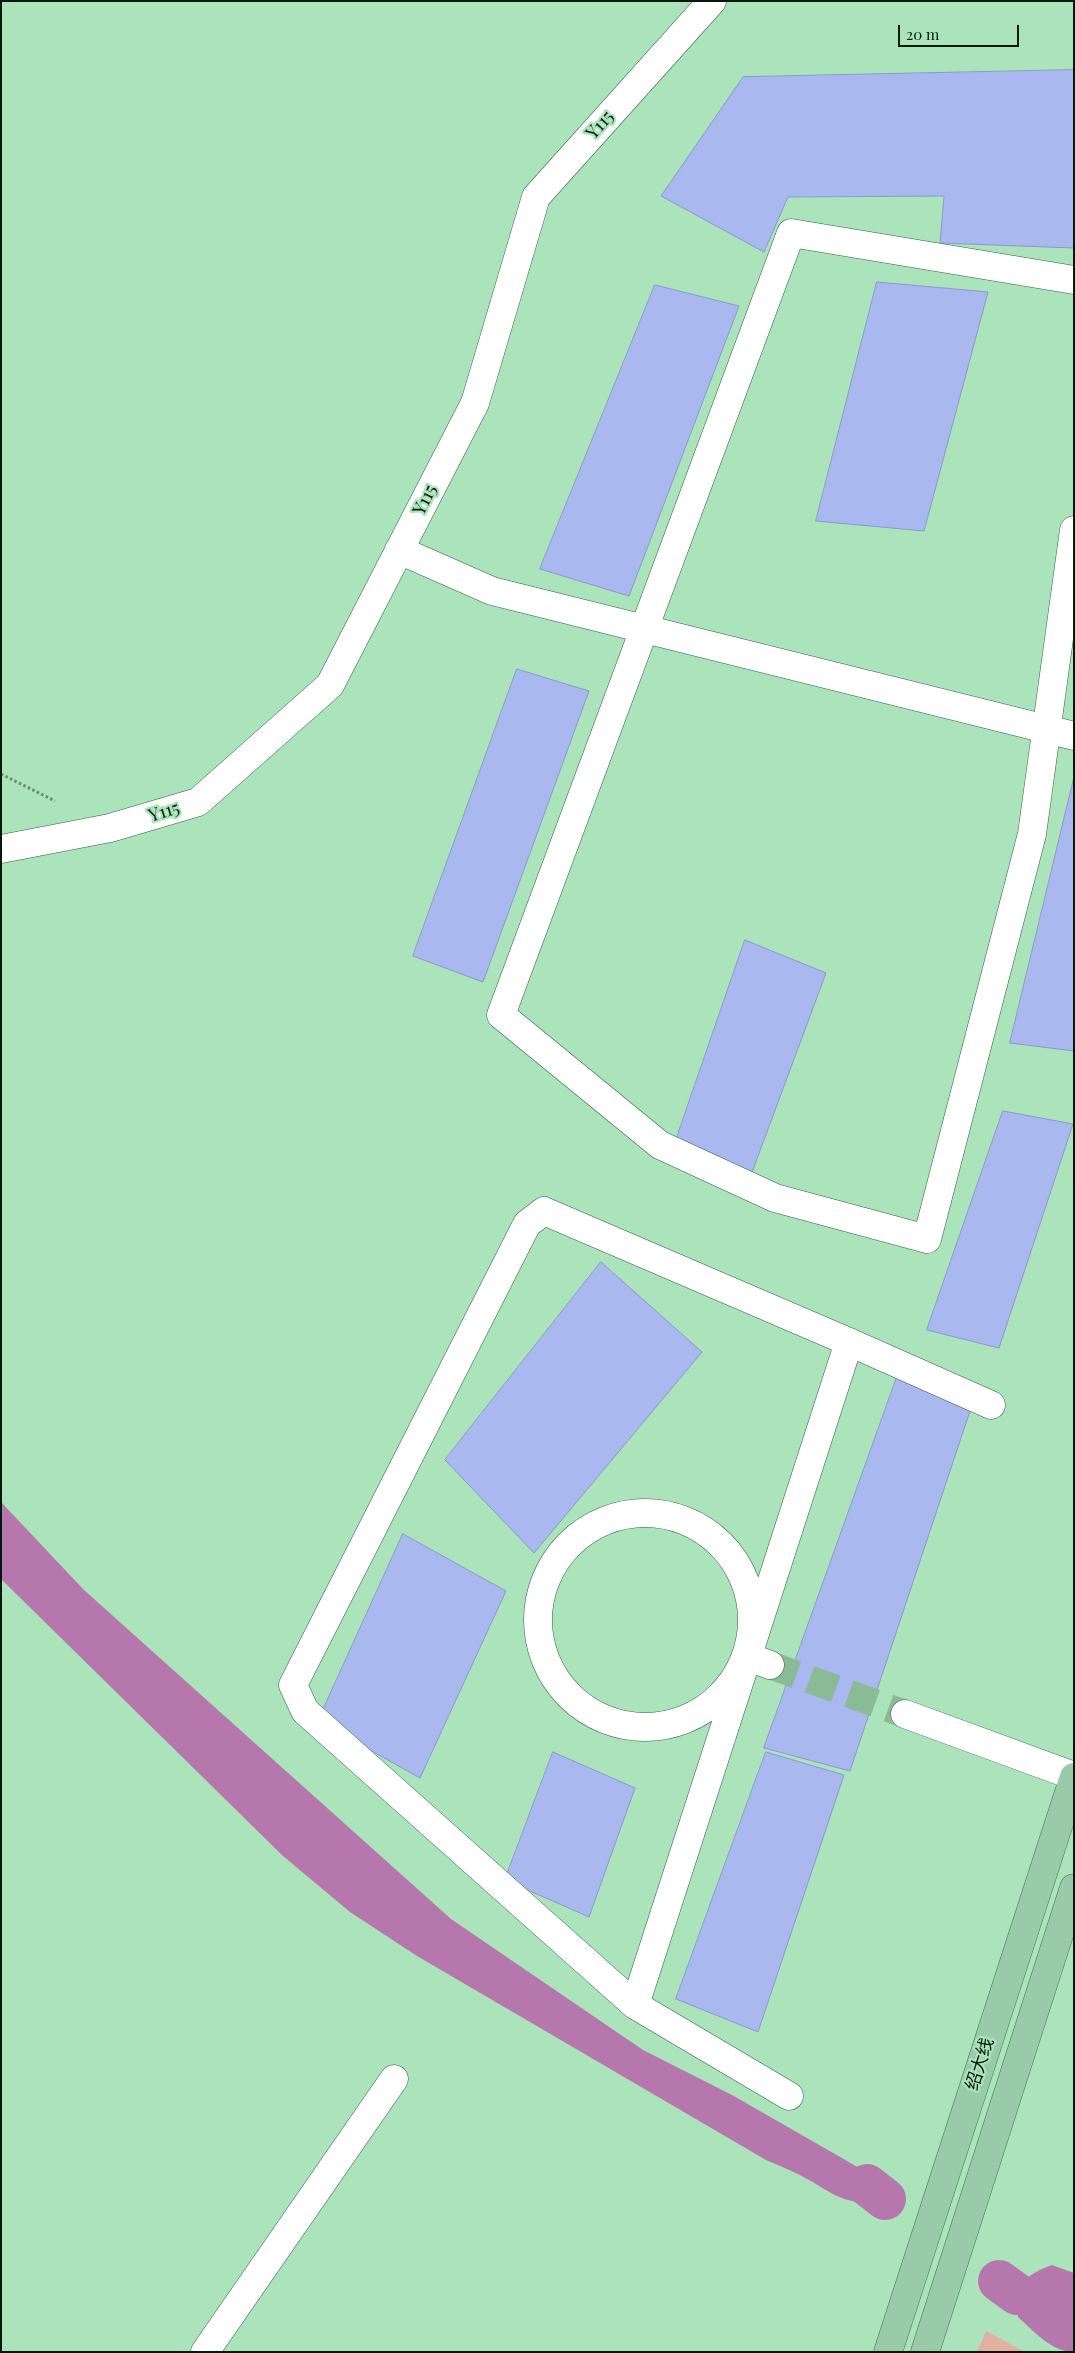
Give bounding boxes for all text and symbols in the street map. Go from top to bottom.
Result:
scale bar [900,15,1021,47]
text: 20 m [906,24,939,44]
street label: Y115 [582,106,618,144]
street label: Y115 [408,481,442,519]
street label: Y115 [146,797,182,827]
street label: 绍大线 [961,2035,999,2093]

